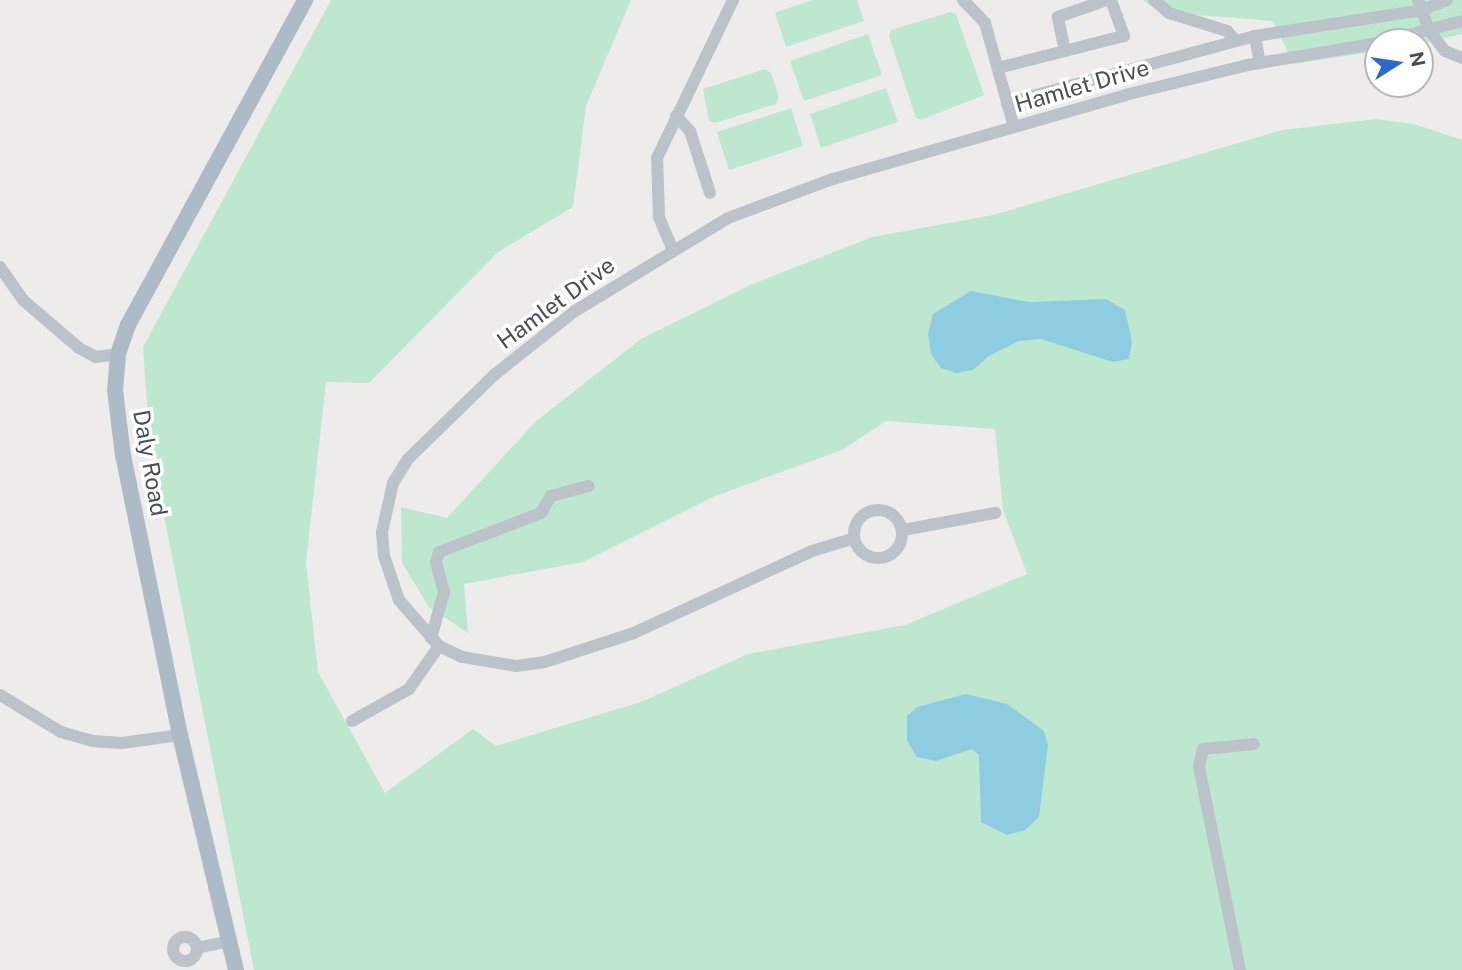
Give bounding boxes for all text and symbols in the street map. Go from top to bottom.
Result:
north arrow [1364,28,1434,98]
text: N [1405,49,1430,69]
street label: Hamlet Drive [1012,54,1152,118]
street label: Hamlet Drive [492,251,620,355]
street label: Daly Road [127,408,173,518]

